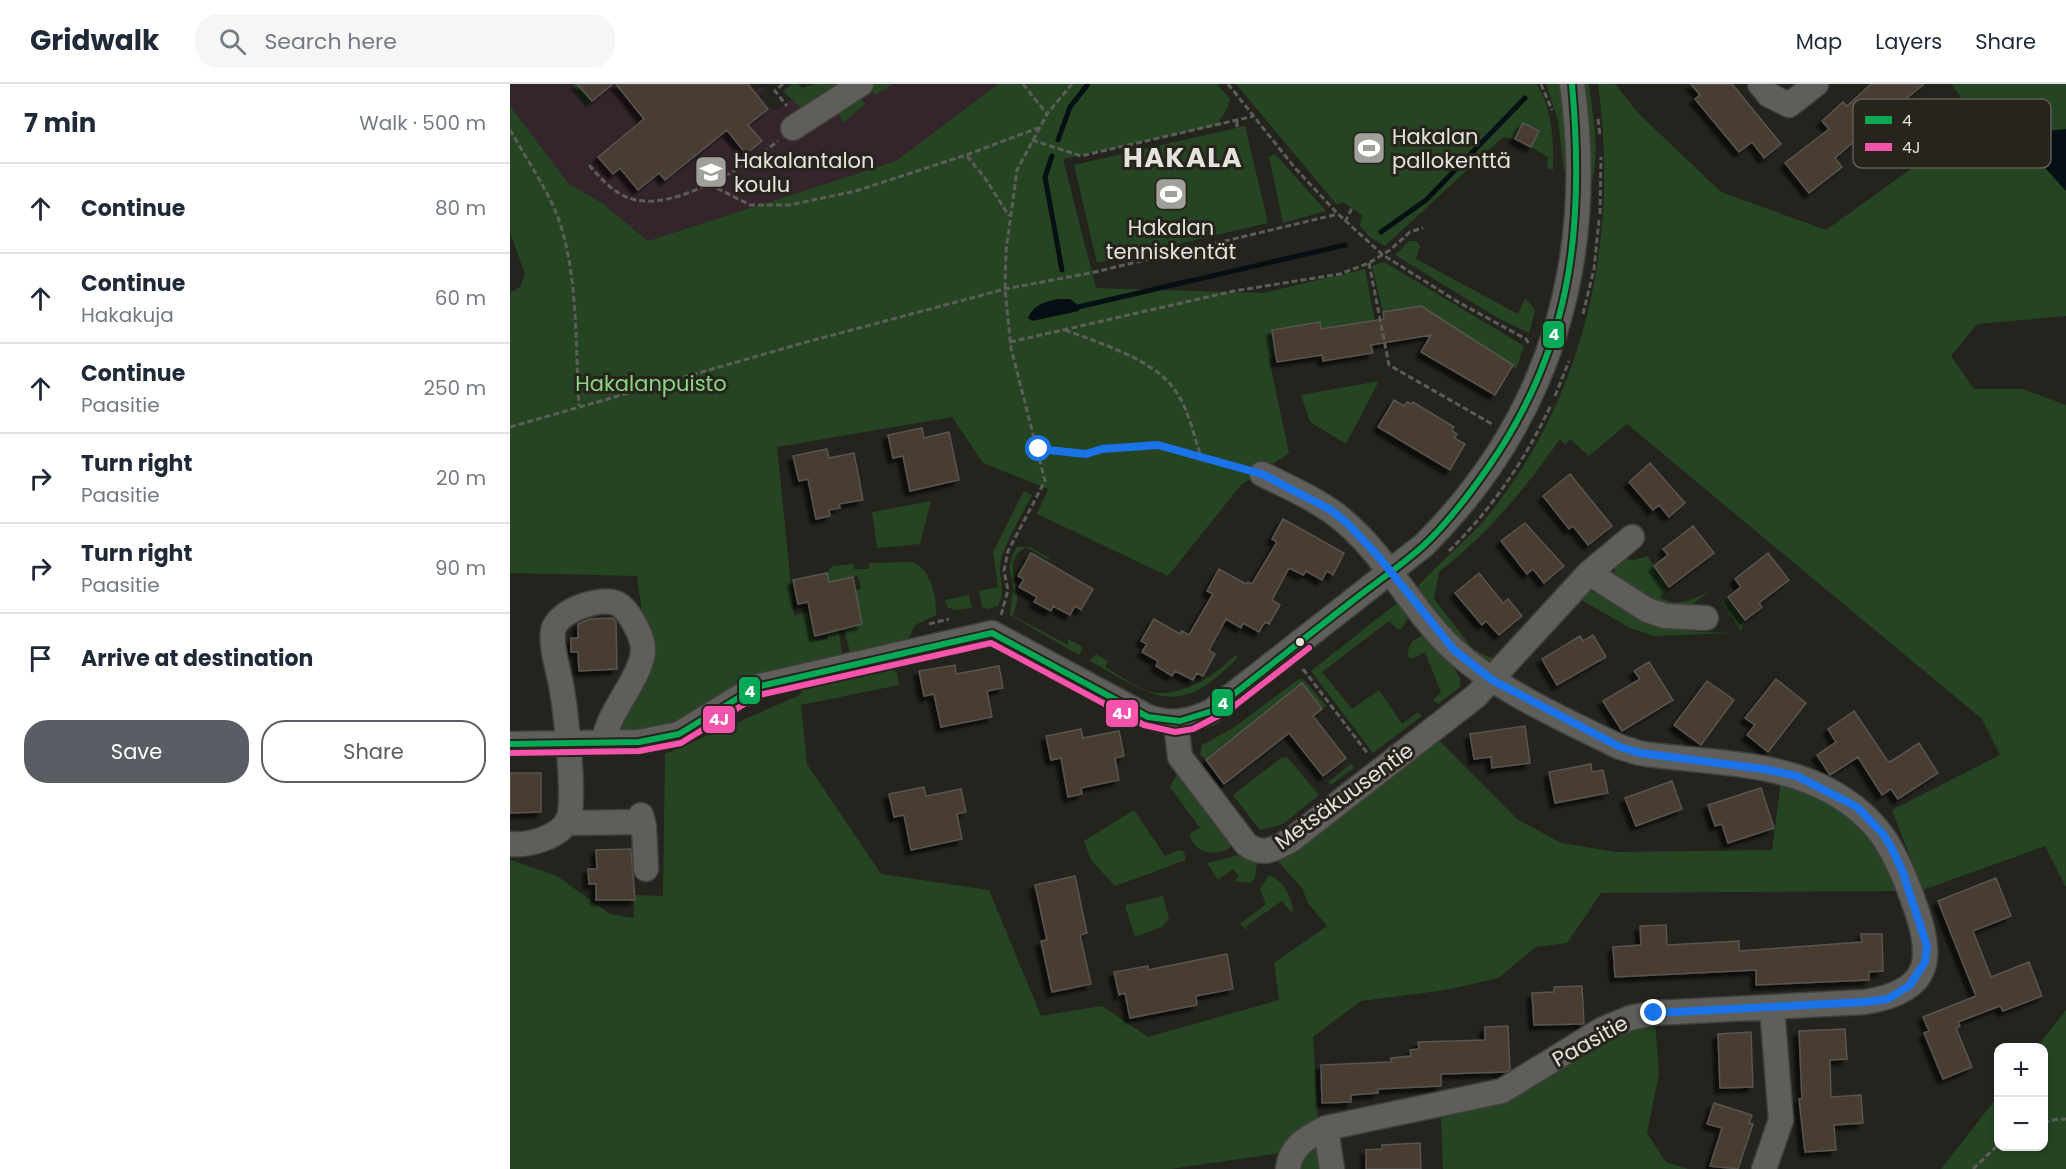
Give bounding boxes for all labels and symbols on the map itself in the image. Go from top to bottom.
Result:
legend [1853,99,2051,168]
text: 4 [1902,109,1912,132]
place label: Hakalan pallokenttä [1392,122,1511,175]
sports icon: Hakalan pallokenttä [1351,130,1387,166]
text: 4J [1902,136,1921,159]
district label: HAKALA [1123,139,1243,176]
place label: Hakalantalon koulu [734,146,874,199]
school or university icon: Hakalantalon koulu [693,154,729,190]
sports icon: Hakalan tenniskentät [1153,176,1189,212]
place label: Hakalan tenniskentät [1106,213,1236,266]
line badge: 4 [1542,320,1565,349]
text: 4 [1549,323,1560,346]
park label: Hakalanpuisto [575,369,727,398]
route start [1025,435,1051,461]
unlabelled marker [1294,636,1306,648]
line badge: 4 [738,676,761,705]
text: 4 [745,680,756,703]
line badge: 4 [1211,688,1234,717]
text: 4 [1218,692,1229,715]
line badge: 4J [1105,699,1139,728]
text: 4J [1112,702,1132,725]
line badge: 4J [702,705,736,734]
text: 4J [709,708,729,731]
street label: Metsäkuusentie [1269,736,1419,856]
route end [1640,999,1666,1025]
street label: Paasitie [1547,1008,1633,1074]

